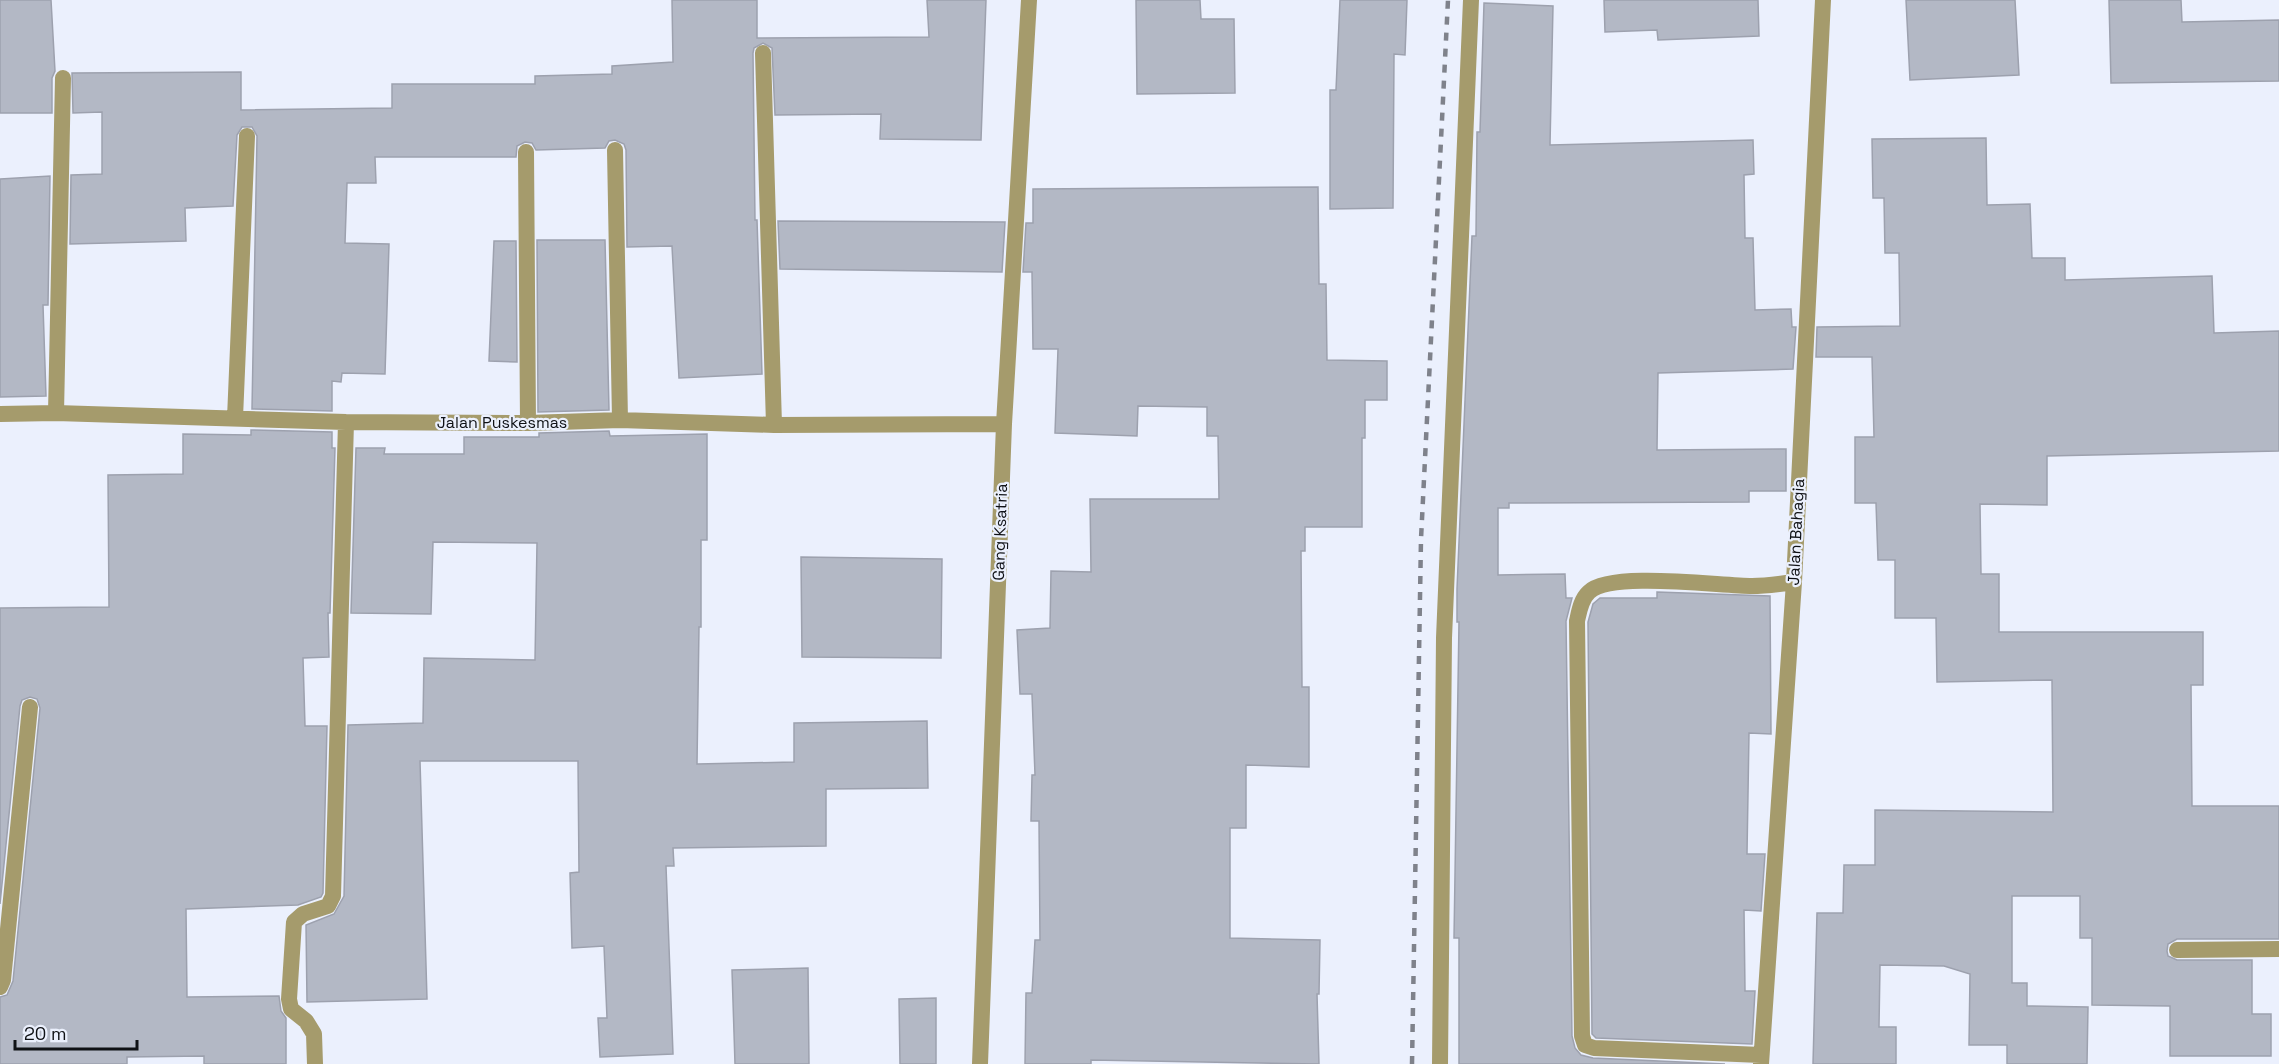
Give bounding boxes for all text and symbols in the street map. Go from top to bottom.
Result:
street label: Jalan Puskesmas [437,412,567,433]
street label: Jalan Bahagia [1783,478,1809,586]
street label: Gang Ksatria [988,483,1012,581]
scale bar [15,1013,136,1051]
text: 20 m [24,1022,67,1045]

